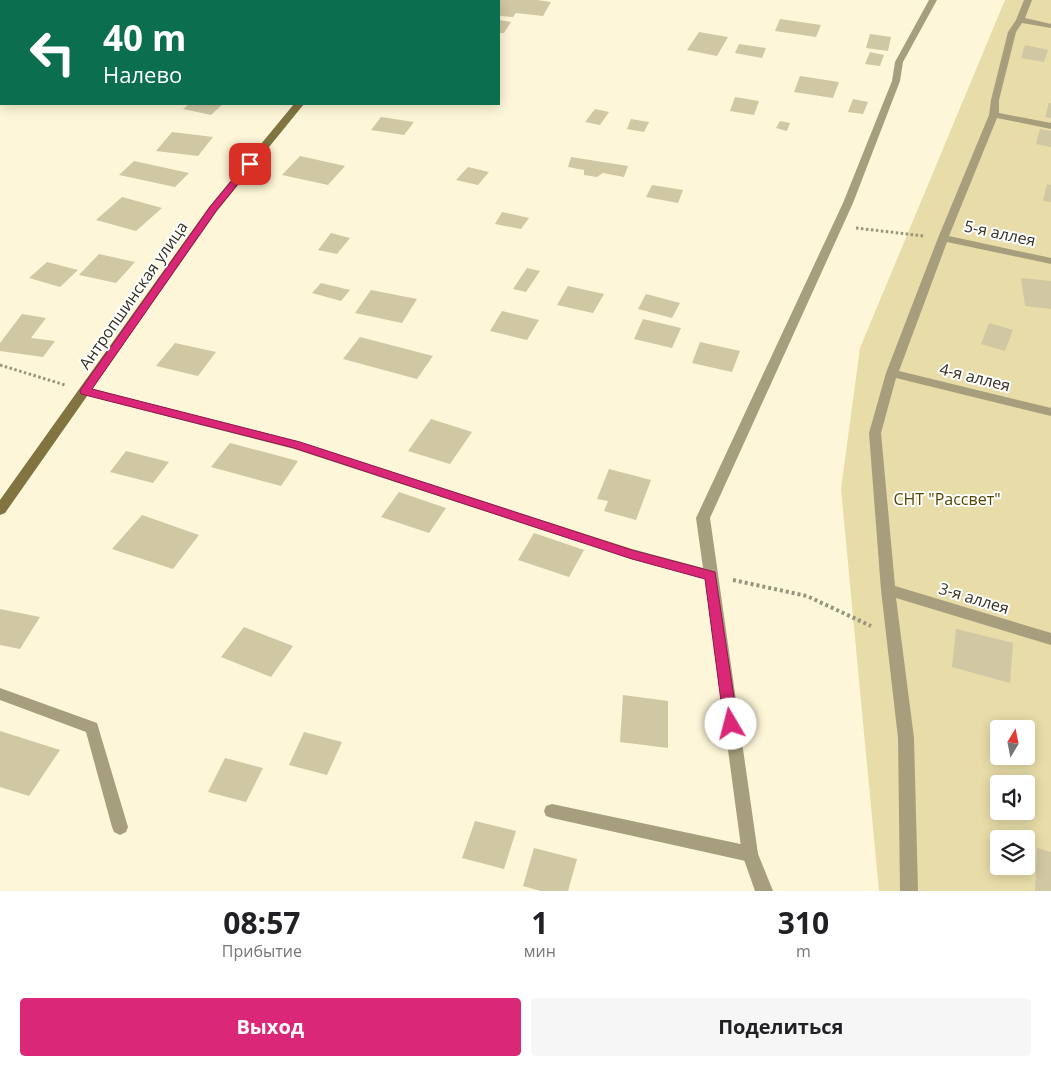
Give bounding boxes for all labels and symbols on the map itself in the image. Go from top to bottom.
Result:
pin [229,143,271,185]
street label: 5-я аллея [962,215,1038,251]
street label: Антропшинская улица [74,217,192,373]
street label: 4-я аллея [937,358,1013,396]
park label: СНТ "Рассвет" [893,488,1001,510]
street label: 3-я аллея [936,577,1012,619]
position arrow [704,697,756,749]
north arrow [990,720,1035,765]

